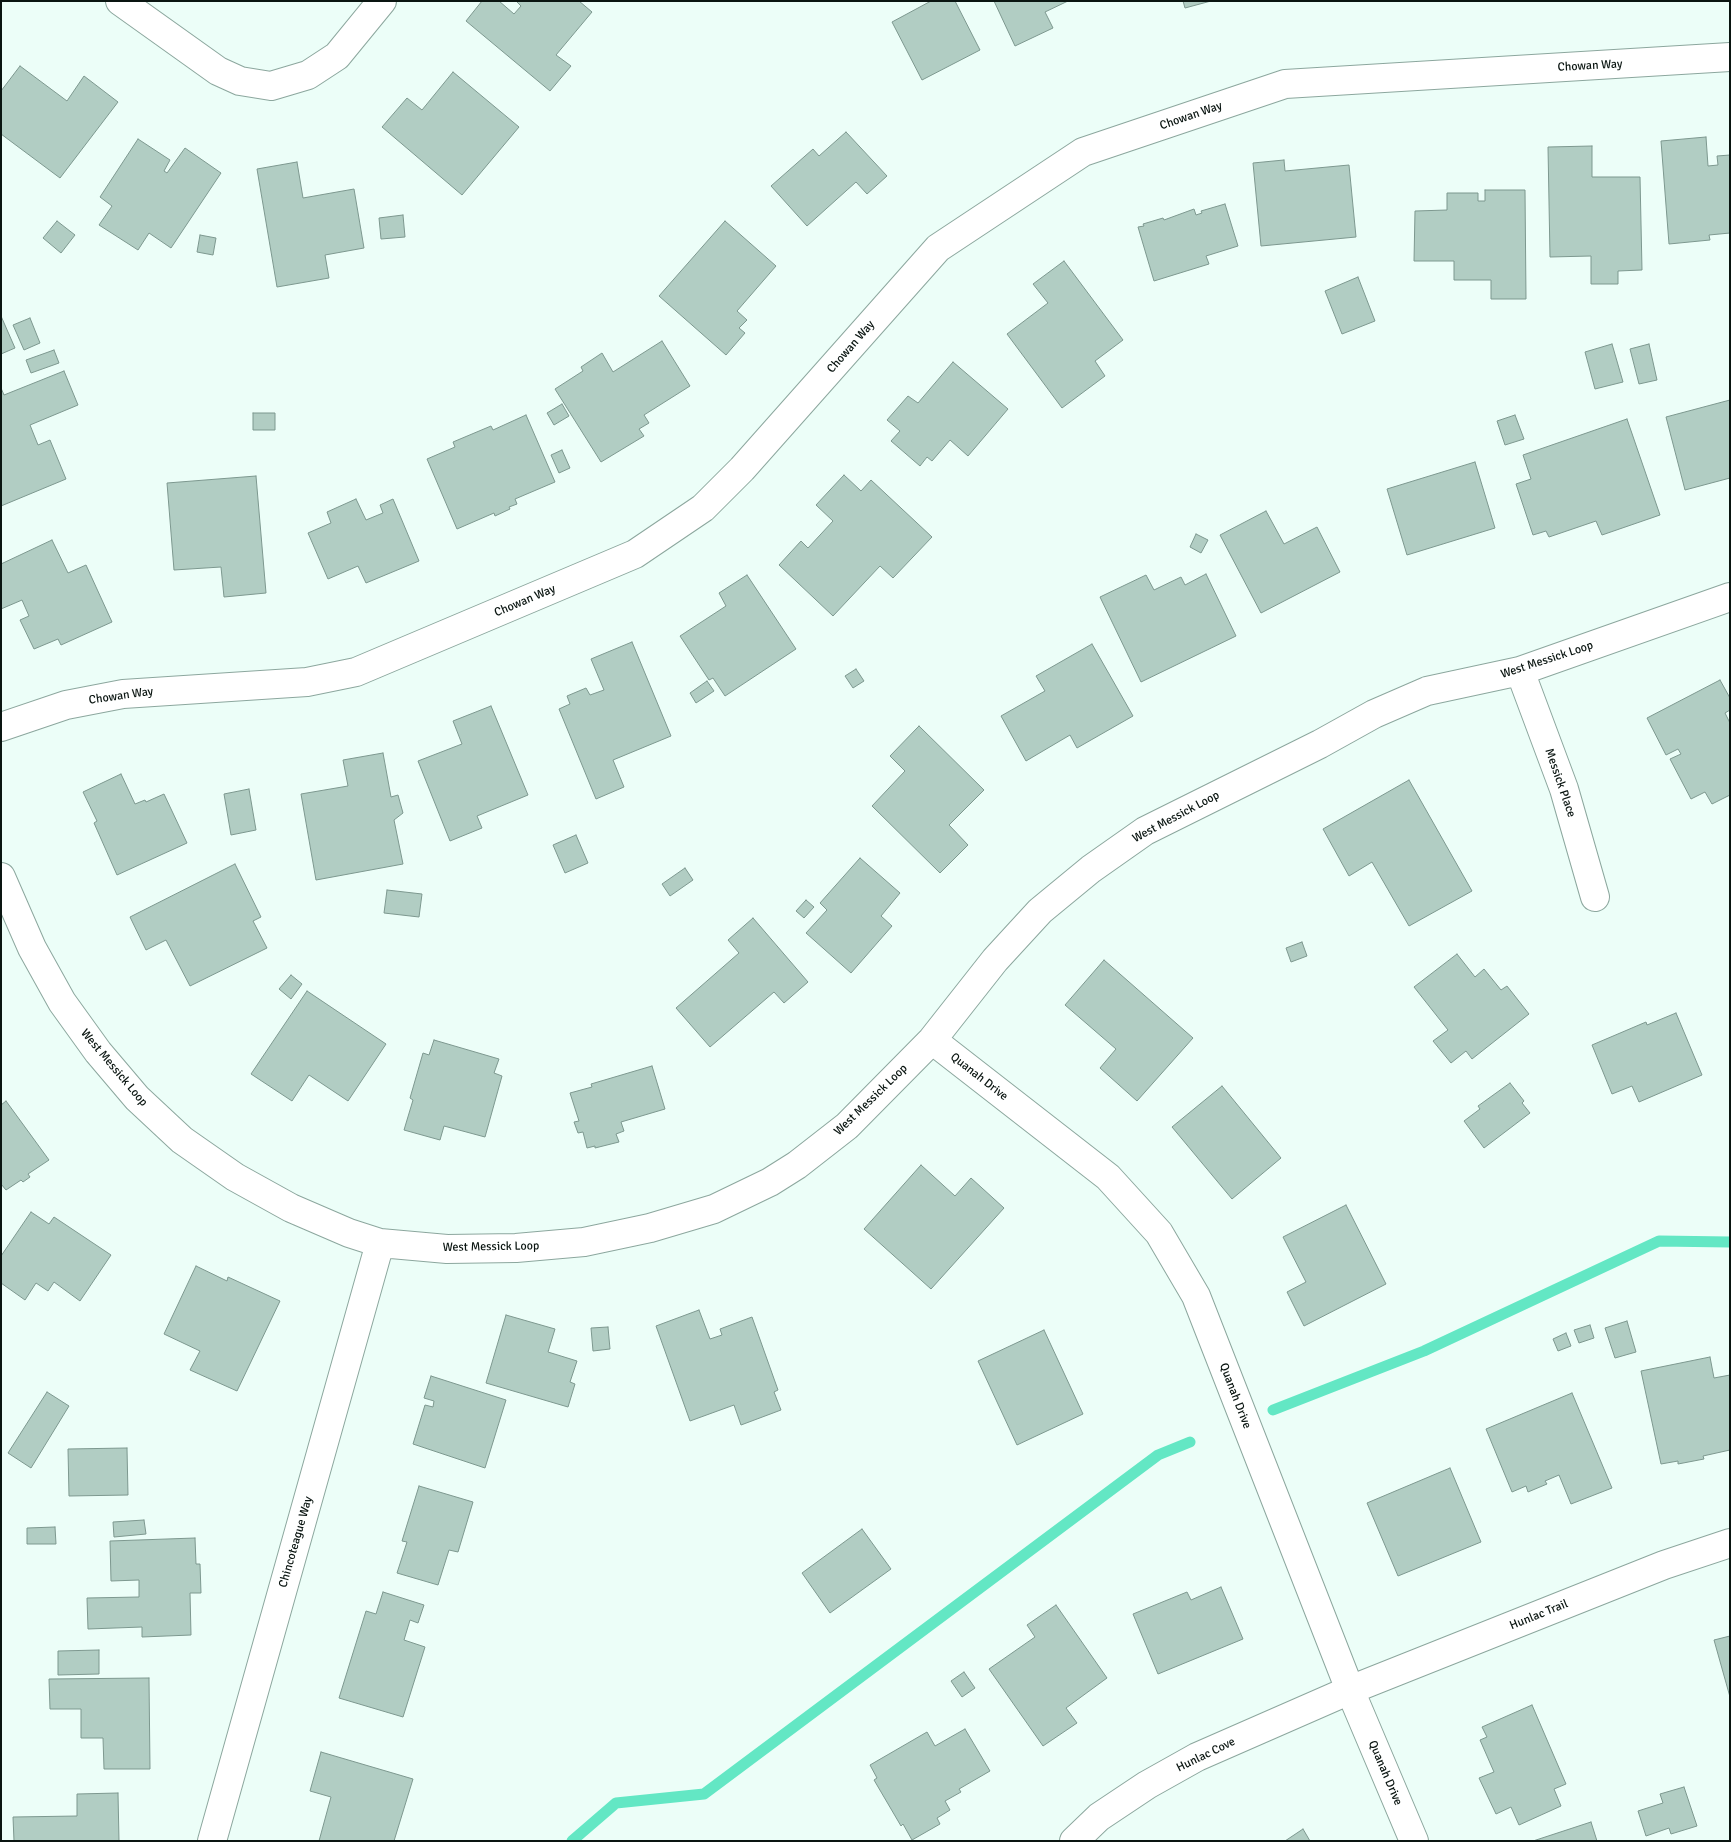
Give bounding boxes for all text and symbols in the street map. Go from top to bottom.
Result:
street label: Chowan Way [1557,57,1623,75]
street label: Chowan Way [1158,99,1224,133]
street label: Chowan Way [824,318,878,376]
street label: Chowan Way [492,582,558,620]
street label: West Messick Loop [1499,638,1595,682]
street label: Chowan Way [88,684,154,708]
street label: Messick Place [1542,747,1578,819]
street label: West Messick Loop [1130,788,1222,846]
street label: West Messick Loop [78,1026,150,1110]
street label: Quanah Drive [947,1050,1011,1104]
street label: West Messick Loop [831,1061,911,1139]
street label: West Messick Loop [443,1239,539,1255]
street label: Quanah Drive [1216,1361,1254,1431]
street label: Chincoteague Way [276,1495,316,1589]
street label: Hunlac Trail [1508,1597,1570,1633]
street label: Hunlac Cove [1174,1735,1238,1775]
street label: Quanah Drive [1365,1738,1405,1808]

